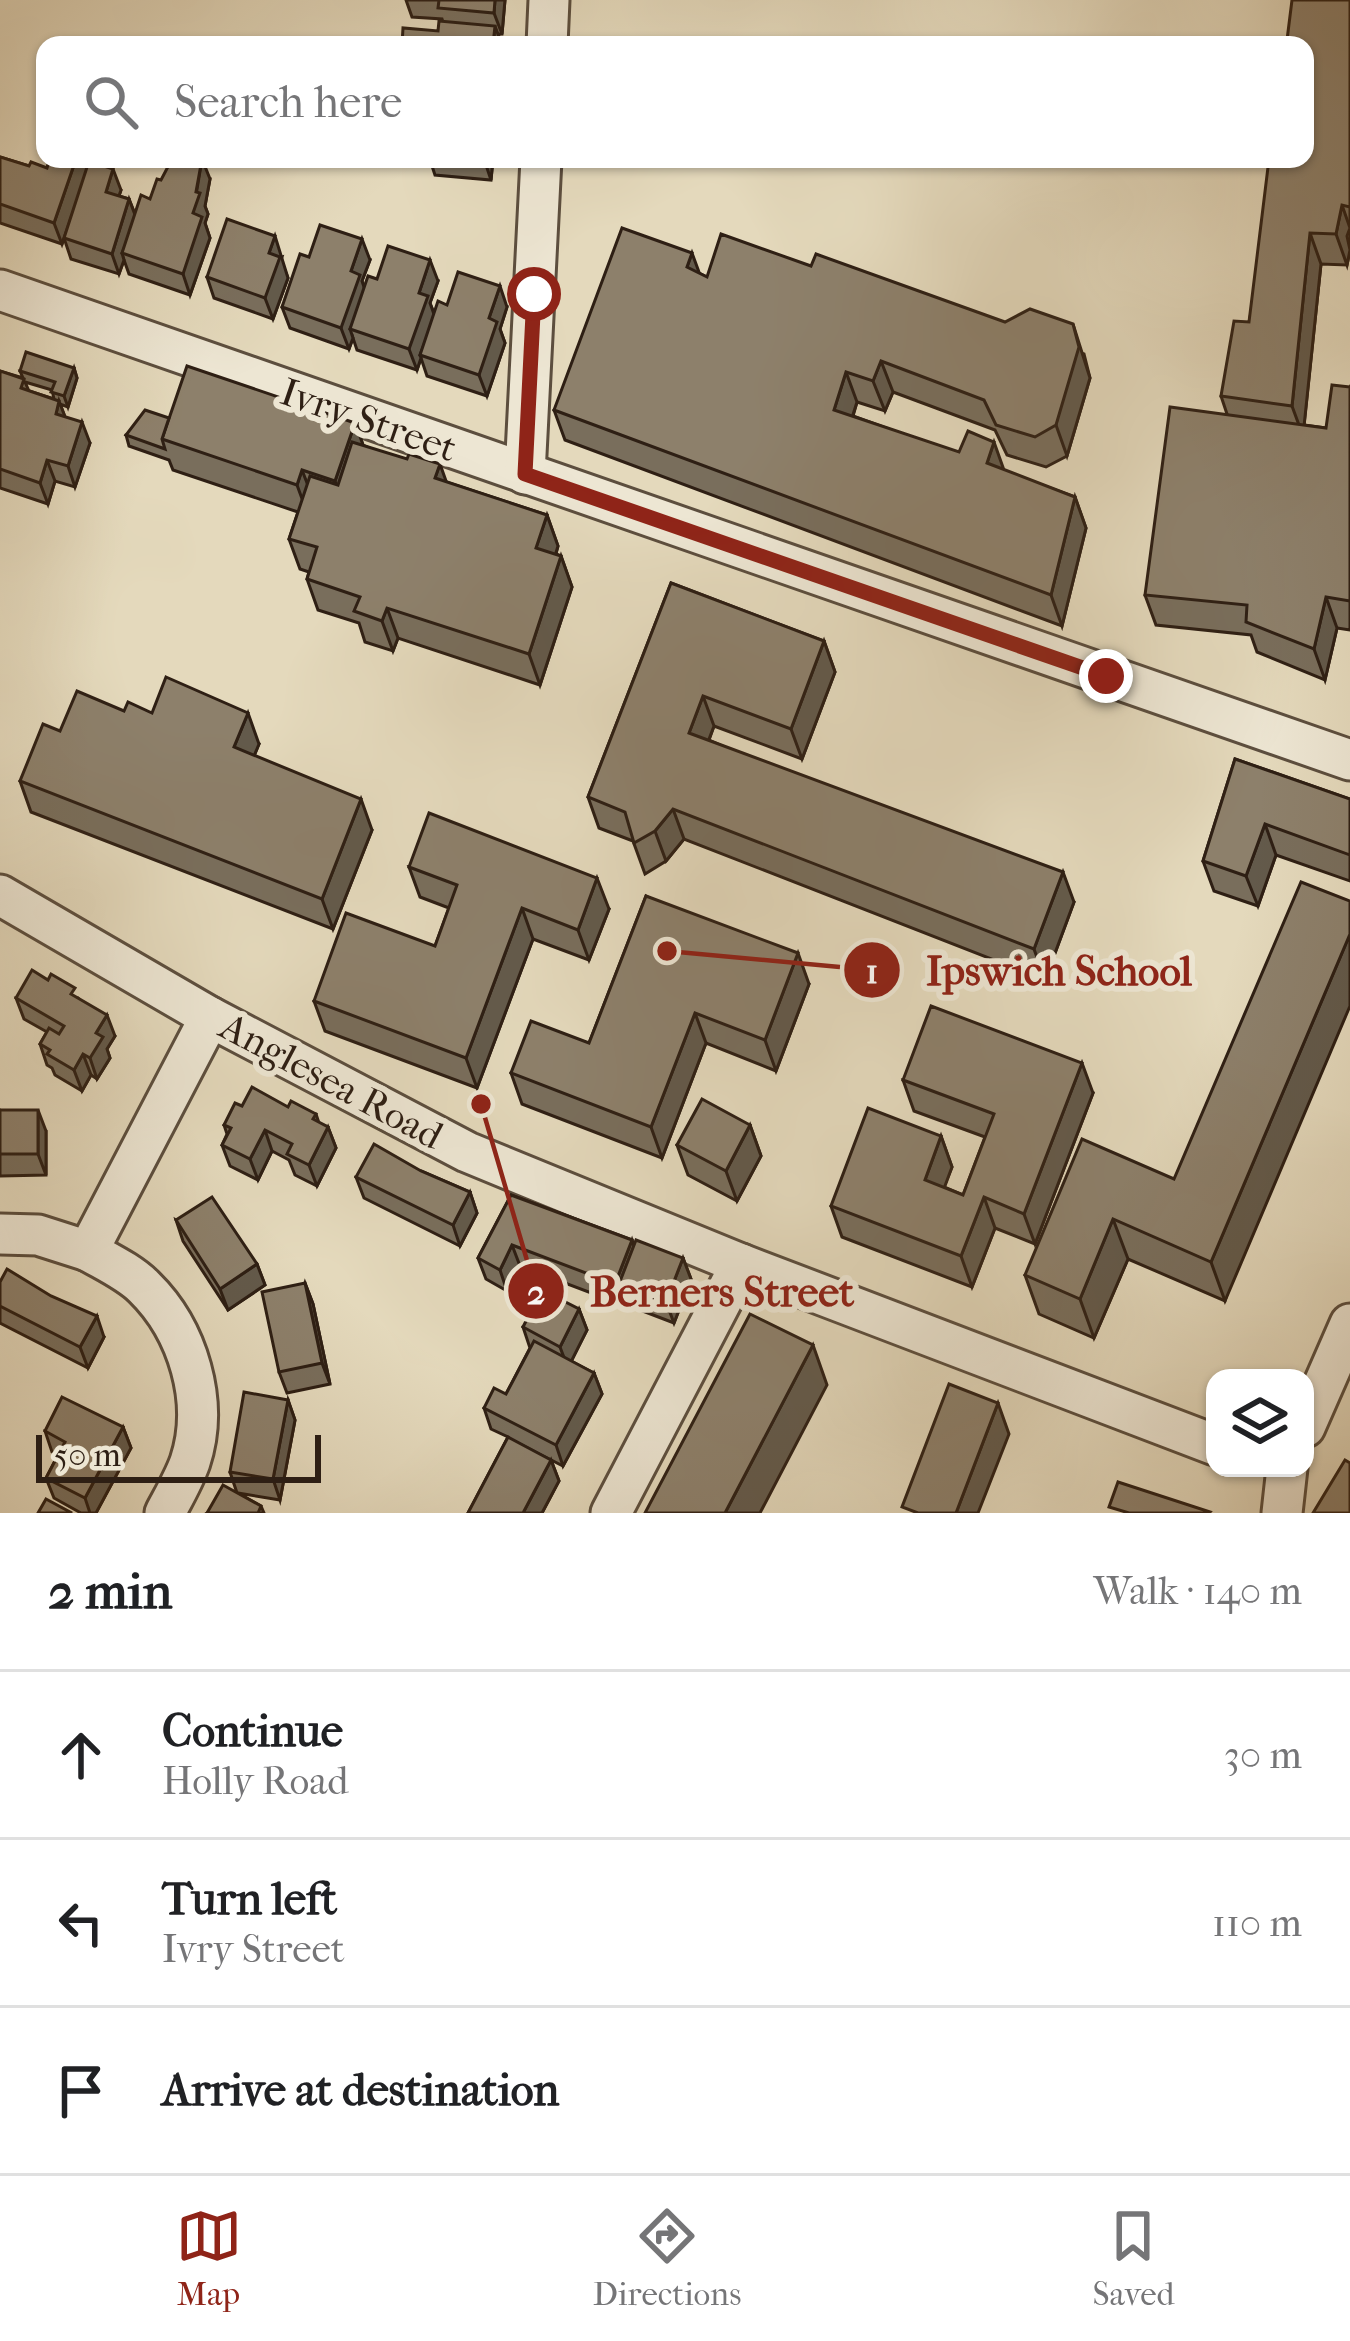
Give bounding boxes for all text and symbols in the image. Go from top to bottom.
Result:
search box [36,36,1314,168]
icon: search [78,69,144,135]
text: Search here [174,76,402,129]
route start [507,267,561,321]
street label: Ivry Street [275,368,463,471]
route end [1079,649,1133,703]
callout: Ipswich School [842,931,1216,1009]
text: Ipswich School [926,947,1192,996]
text: 1 [866,950,878,992]
street label: Anglesea Road [211,1002,451,1159]
callout: Berners Street [506,1252,878,1330]
text: Berners Street [590,1268,855,1317]
text: 2 [527,1271,545,1313]
map controls [1206,1369,1314,1477]
button: layers [1206,1369,1314,1477]
scale bar [36,1429,321,1482]
text: 50 m [54,1436,121,1475]
text: 2 min [48,1561,172,1621]
text: Walk · 140 m [1094,1568,1302,1614]
text: Continue [162,1705,343,1758]
icon: ahead [48,1722,114,1788]
text: 30 m [1224,1732,1302,1778]
text: Holly Road [162,1758,349,1804]
text: Turn left [162,1873,337,1926]
icon: left [48,1890,114,1956]
text: 110 m [1212,1900,1302,1946]
text: Ivry Street [162,1926,345,1972]
icon: arrive [48,2058,114,2124]
text: Arrive at destination [162,2064,559,2117]
tab: Map [176,2203,242,2314]
tab: Directions [593,2203,741,2314]
tab: Saved [1093,2203,1174,2314]

